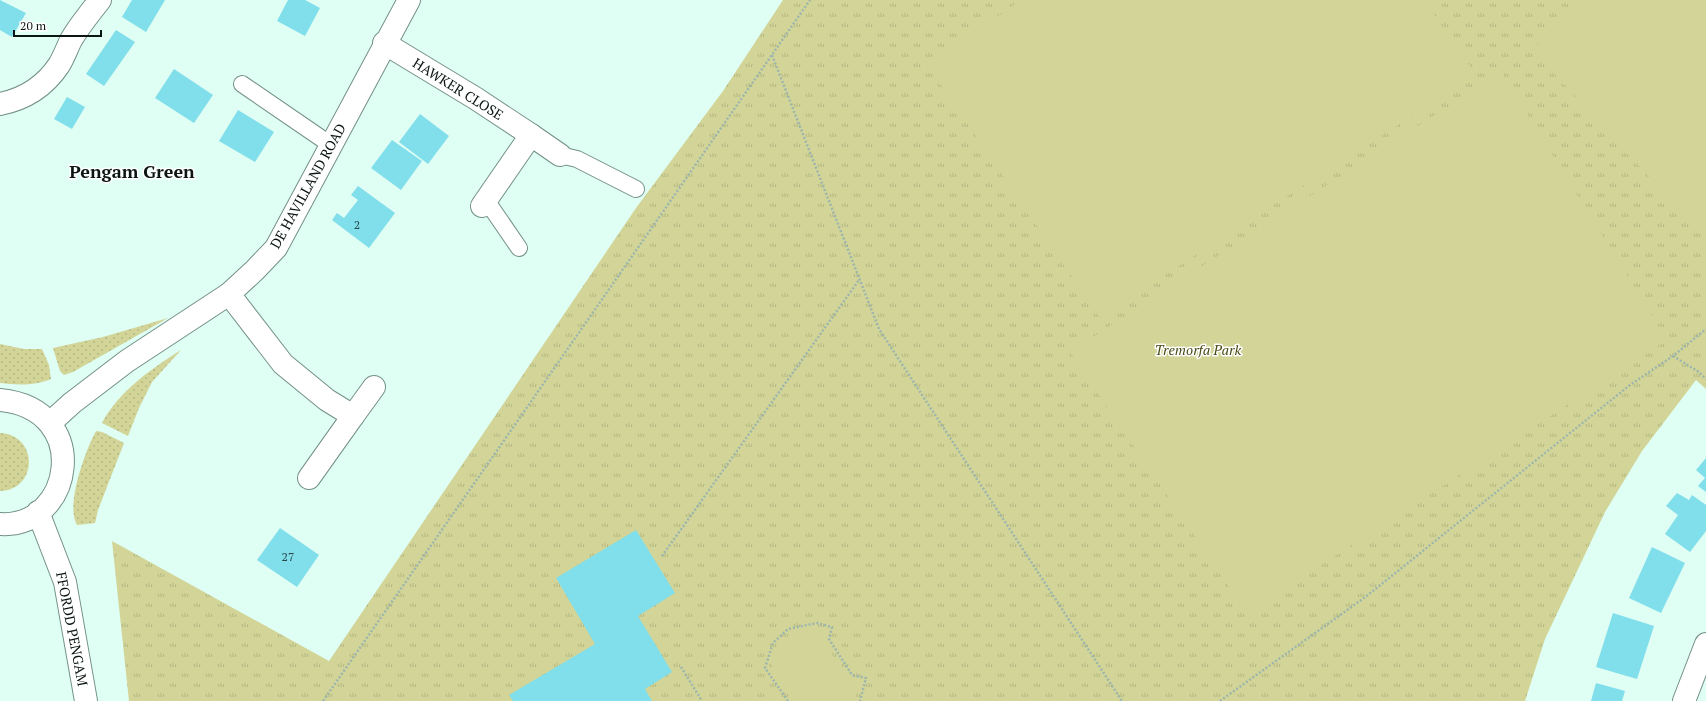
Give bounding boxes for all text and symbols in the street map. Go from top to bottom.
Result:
scale bar [14,12,101,38]
text: 20 m [20,18,47,33]
street label: HAWKER CLOSE [409,53,507,124]
street label: DE HAVILLAND ROAD [265,120,350,252]
district label: Pengam Green [69,159,195,183]
house number: 2 [354,217,360,232]
park label: Tremorfa Park [1155,340,1241,359]
house number: 27 [282,549,294,564]
street label: FFORDD PENGAM [52,570,93,688]

